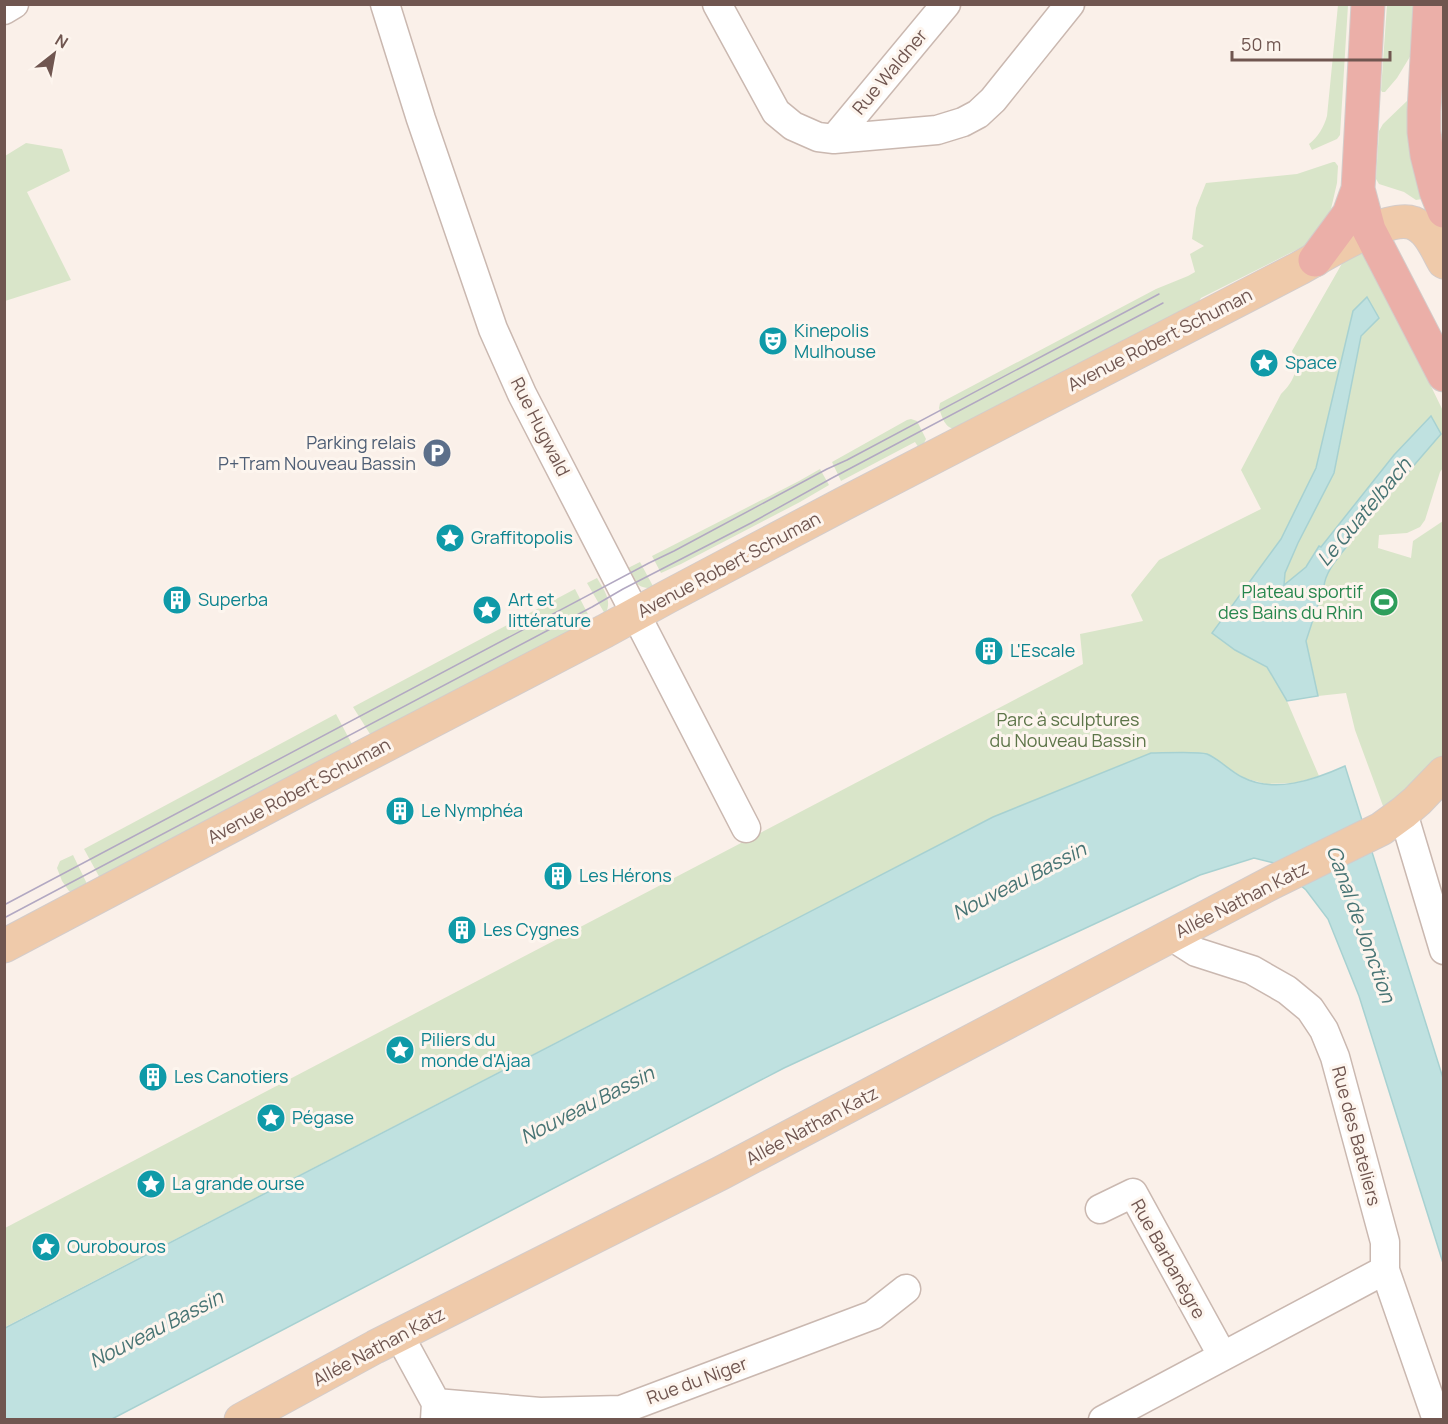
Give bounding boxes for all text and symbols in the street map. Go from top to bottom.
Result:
street label: Rue Waldner [846,23,932,119]
north arrow [24,24,84,84]
scale bar [1232,24,1390,62]
text: N [51,29,72,54]
text: 50 m [1241,32,1281,56]
street label: Avenue Robert Schuman [1063,282,1256,396]
place label: Kinepolis Mulhouse [794,318,876,363]
theatre icon: Kinepolis Mulhouse [757,325,789,357]
place icon: Space [1248,347,1280,379]
place label: Space [1285,350,1337,374]
street label: Rue Hugwald [506,373,576,480]
place label: Parking relais P+Tram Nouveau Bassin [218,430,416,475]
parking icon: Parking relais P+Tram Nouveau Bassin [421,437,453,469]
water label: Le Quatelbach [1310,451,1417,571]
street label: Avenue Robert Schuman [633,506,824,623]
place icon: Graffitopolis [434,522,466,554]
place label: Graffitopolis [471,525,573,549]
place label: Plateau sportif des Bains du Rhin [1218,579,1364,624]
building icon: Superba [161,584,193,616]
sports icon: Plateau sportif des Bains du Rhin [1368,586,1400,618]
place label: Superba [198,587,268,611]
place label: Art et littérature [508,587,591,632]
place icon: Art et littérature [471,594,503,626]
building icon: L'Escale [973,635,1005,667]
place label: L'Escale [1010,638,1075,662]
park label: Parc à sculptures du Nouveau Bassin [990,707,1146,752]
street label: Avenue Robert Schuman [203,732,394,849]
building icon: Le Nymphéa [384,795,416,827]
place label: Le Nymphéa [421,798,523,822]
water label: Nouveau Bassin [947,835,1091,926]
water label: Canal de Jonction [1321,842,1403,1007]
street label: Allée Nathan Katz [1171,855,1312,943]
building icon: Les Hérons [542,860,574,892]
place label: Les Hérons [579,863,672,887]
building icon: Les Cygnes [446,914,478,946]
place label: Les Cygnes [483,917,579,941]
place label: Piliers du monde d'Ajaa [421,1027,531,1072]
place icon: Piliers du monde d'Ajaa [384,1034,416,1066]
water label: Nouveau Bassin [515,1059,659,1150]
building icon: Les Canotiers [137,1061,169,1093]
street label: Rue des Bateliers [1327,1063,1387,1208]
place label: Les Canotiers [174,1064,288,1088]
street label: Allée Nathan Katz [741,1080,882,1170]
place icon: Pégase [255,1102,287,1134]
place label: Pégase [292,1105,354,1129]
place icon: La grande ourse [135,1168,167,1200]
place label: La grande ourse [172,1171,304,1195]
street label: Rue Barbanègre [1126,1195,1212,1323]
place icon: Ourobouros [30,1231,62,1263]
place label: Ourobouros [67,1234,166,1258]
water label: Nouveau Bassin [84,1283,228,1374]
street label: Allée Nathan Katz [308,1301,449,1391]
street label: Rue du Niger [643,1351,751,1409]

